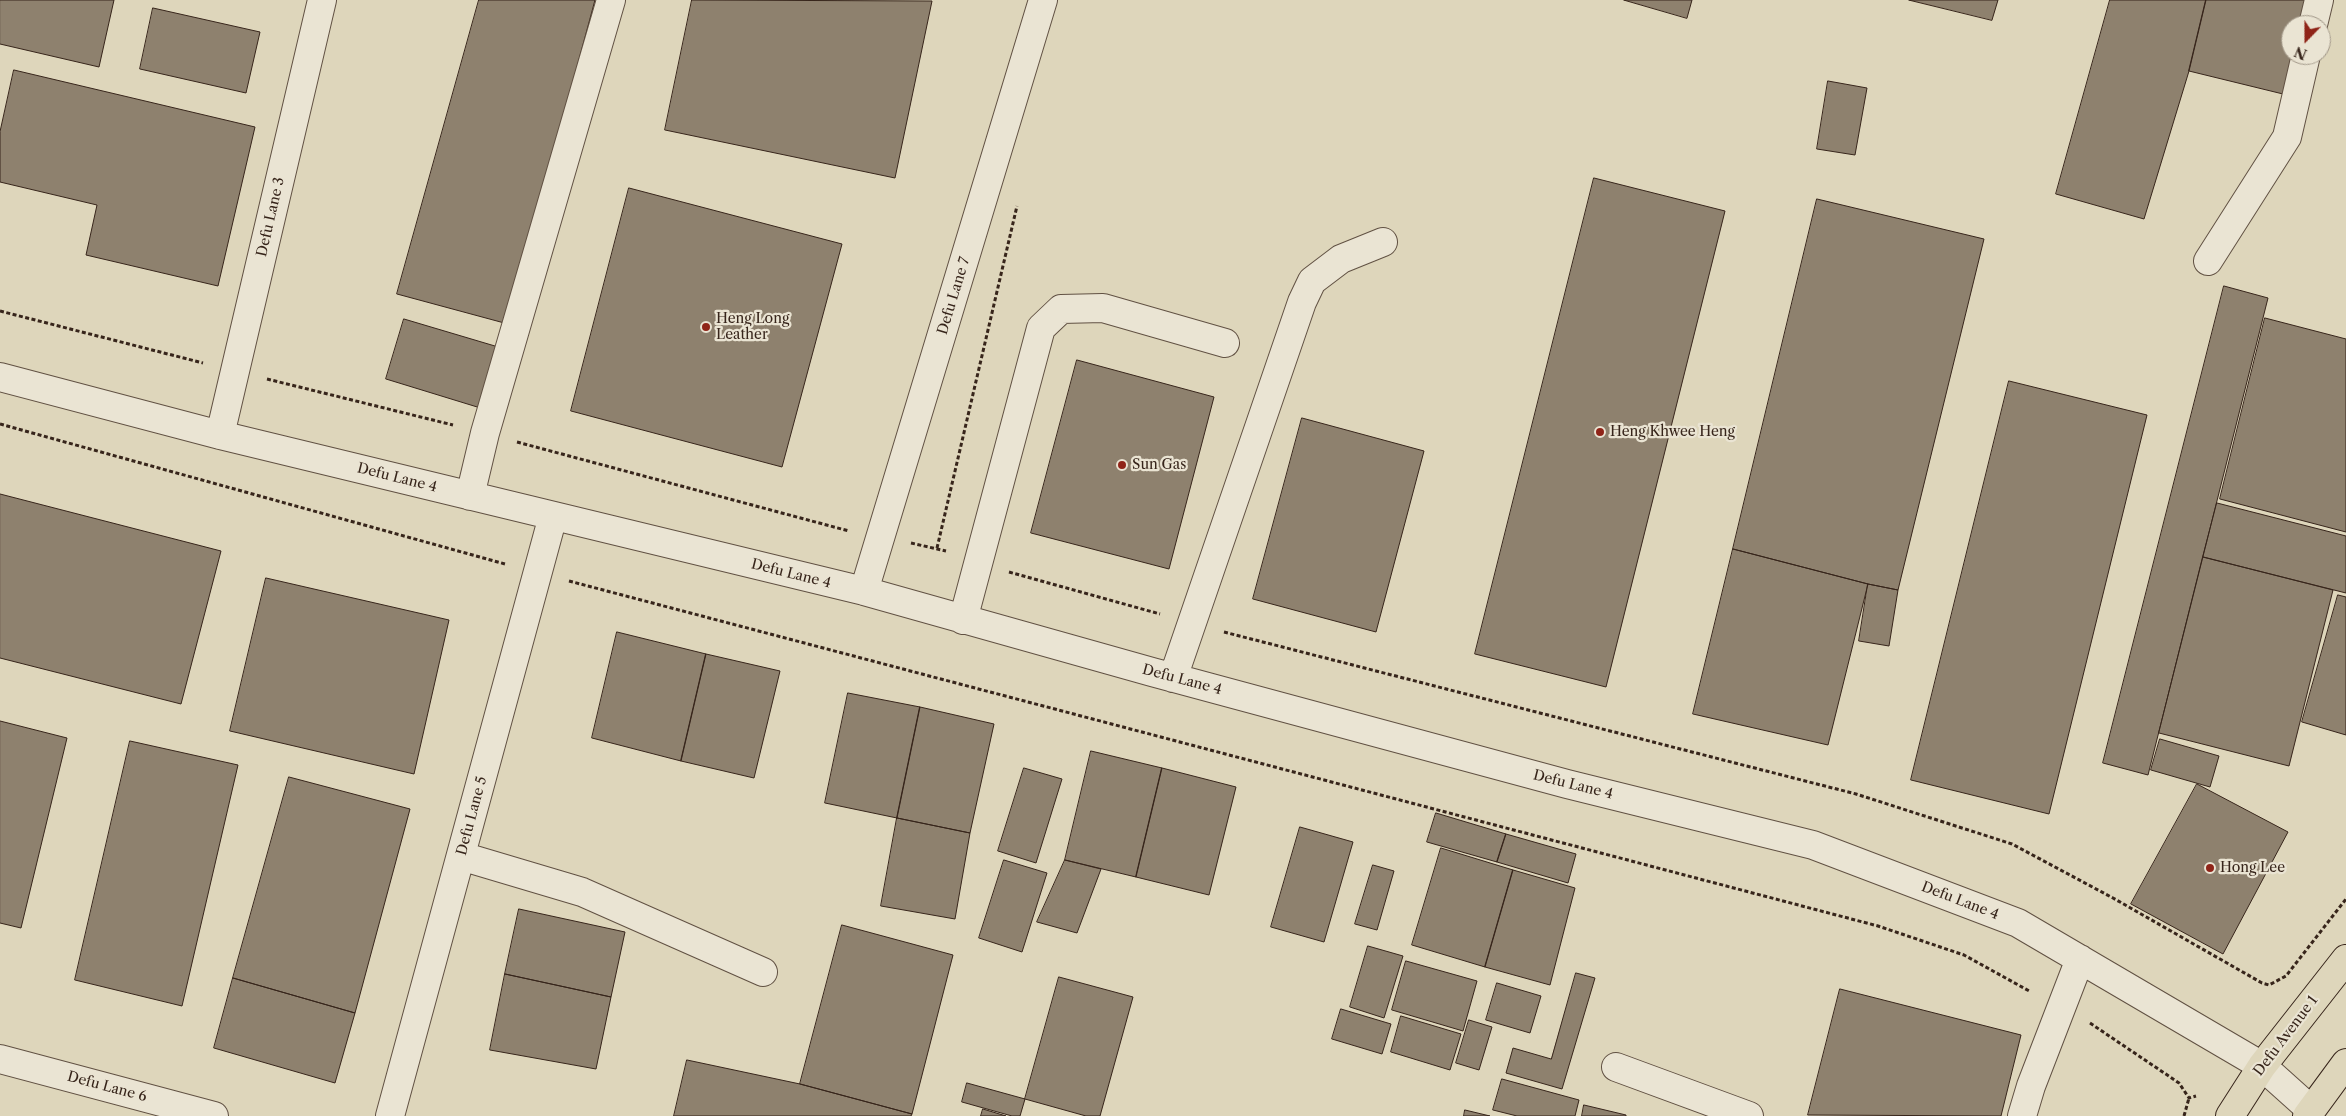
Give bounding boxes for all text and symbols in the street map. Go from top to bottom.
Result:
north arrow [2281,15,2331,65]
text: N [2292,42,2310,64]
street label: Defu Lane 3 [254,176,288,258]
street label: Defu Lane 7 [934,255,974,337]
place label: Heng Long Leather [716,311,789,344]
marker: Heng Long Leather [700,321,712,333]
place label: Heng Khwee Heng [1610,424,1735,440]
marker: Heng Khwee Heng [1594,426,1606,438]
place label: Sun Gas [1132,457,1186,473]
marker: Sun Gas [1116,459,1128,471]
street label: Defu Lane 4 [355,460,439,496]
street label: Defu Lane 4 [749,556,833,592]
street label: Defu Lane 4 [1140,661,1224,699]
street label: Defu Lane 4 [1531,767,1615,803]
street label: Defu Lane 5 [453,775,491,857]
place label: Hong Lee [2220,860,2285,876]
marker: Hong Lee [2204,862,2216,874]
street label: Defu Lane 4 [1919,879,2001,923]
street label: Defu Avenue 1 [2250,993,2322,1079]
street label: Defu Lane 6 [65,1068,149,1106]

